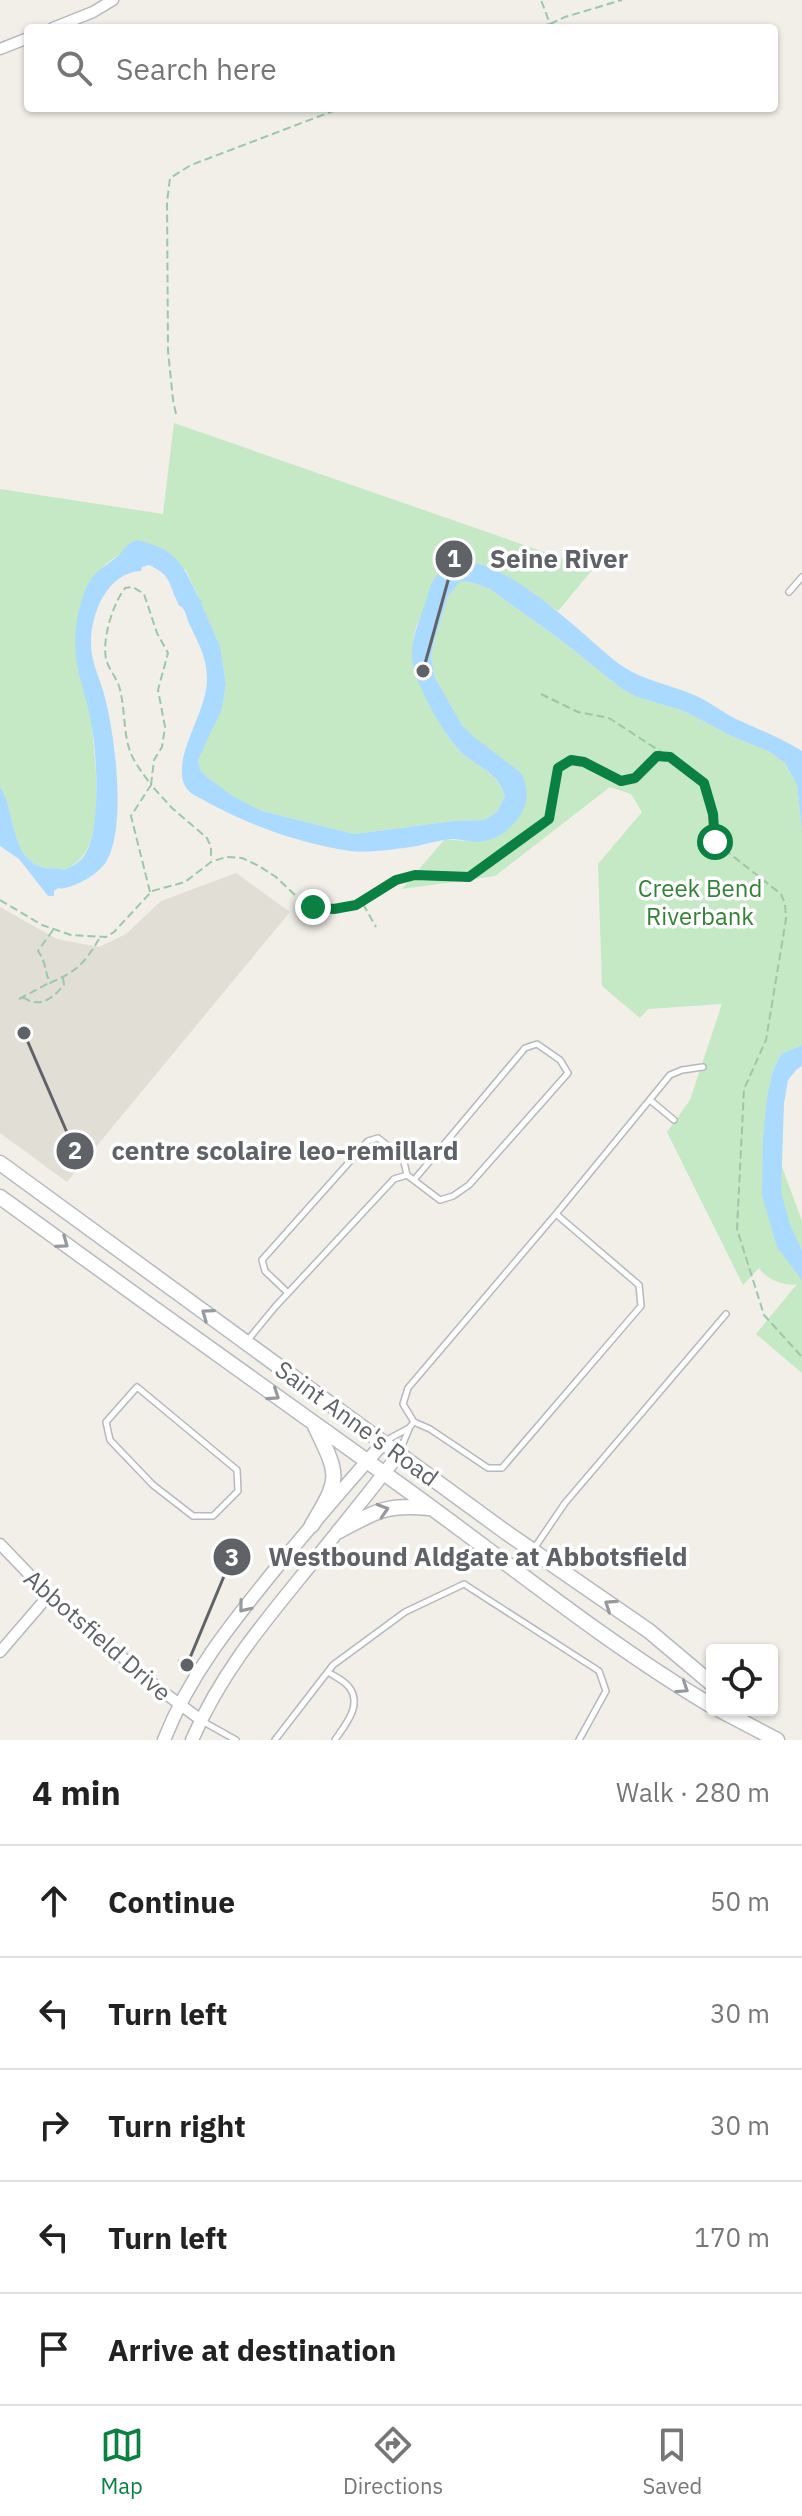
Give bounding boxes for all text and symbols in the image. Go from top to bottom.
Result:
search box [24,24,778,112]
icon: search [52,46,96,90]
text: Search here [116,49,277,88]
callout: Seine River [434,534,644,584]
text: Seine River [490,541,628,575]
text: 1 [447,542,461,574]
route start [697,824,733,860]
park label: Creek Bend Riverbank [638,872,762,932]
route end [295,889,331,925]
callout: centre scolaire leo-remillard [55,1126,474,1176]
text: centre scolaire leo-remillard [112,1133,458,1167]
text: 2 [68,1134,82,1166]
one-way arrow [54,1233,69,1248]
one-way arrow [202,1309,216,1324]
street label: Saint Anne's Road [269,1353,445,1493]
one-way arrow [265,1385,279,1400]
one-way arrow [376,1503,390,1519]
callout: Westbound Aldgate at Abbotsfield [212,1532,704,1582]
text: Westbound Aldgate at Abbotsfield [268,1539,688,1573]
text: 3 [225,1541,239,1573]
street label: Abbotsfield Drive [18,1562,178,1708]
one-way arrow [240,1597,254,1612]
one-way arrow [604,1600,619,1615]
map controls [706,1644,778,1716]
button: locate [706,1644,778,1716]
one-way arrow [674,1678,689,1693]
text: 4 min [32,1770,121,1814]
text: Walk · 280 m [616,1775,770,1809]
icon: ahead [32,1879,76,1923]
text: Continue [108,1882,235,1921]
text: 50 m [710,1884,770,1918]
icon: left [32,1991,76,2035]
text: Turn left [108,1994,227,2033]
text: 30 m [710,1996,770,2030]
icon: right [32,2103,76,2147]
text: Turn right [108,2106,246,2145]
text: 30 m [710,2108,770,2142]
icon: left [32,2215,76,2259]
text: Turn left [108,2218,227,2257]
text: 170 m [694,2220,770,2254]
icon: arrive [32,2327,76,2371]
text: Arrive at destination [108,2330,396,2369]
tab: Map [100,2423,144,2500]
tab: Directions [343,2423,443,2500]
tab: Saved [642,2423,702,2500]

